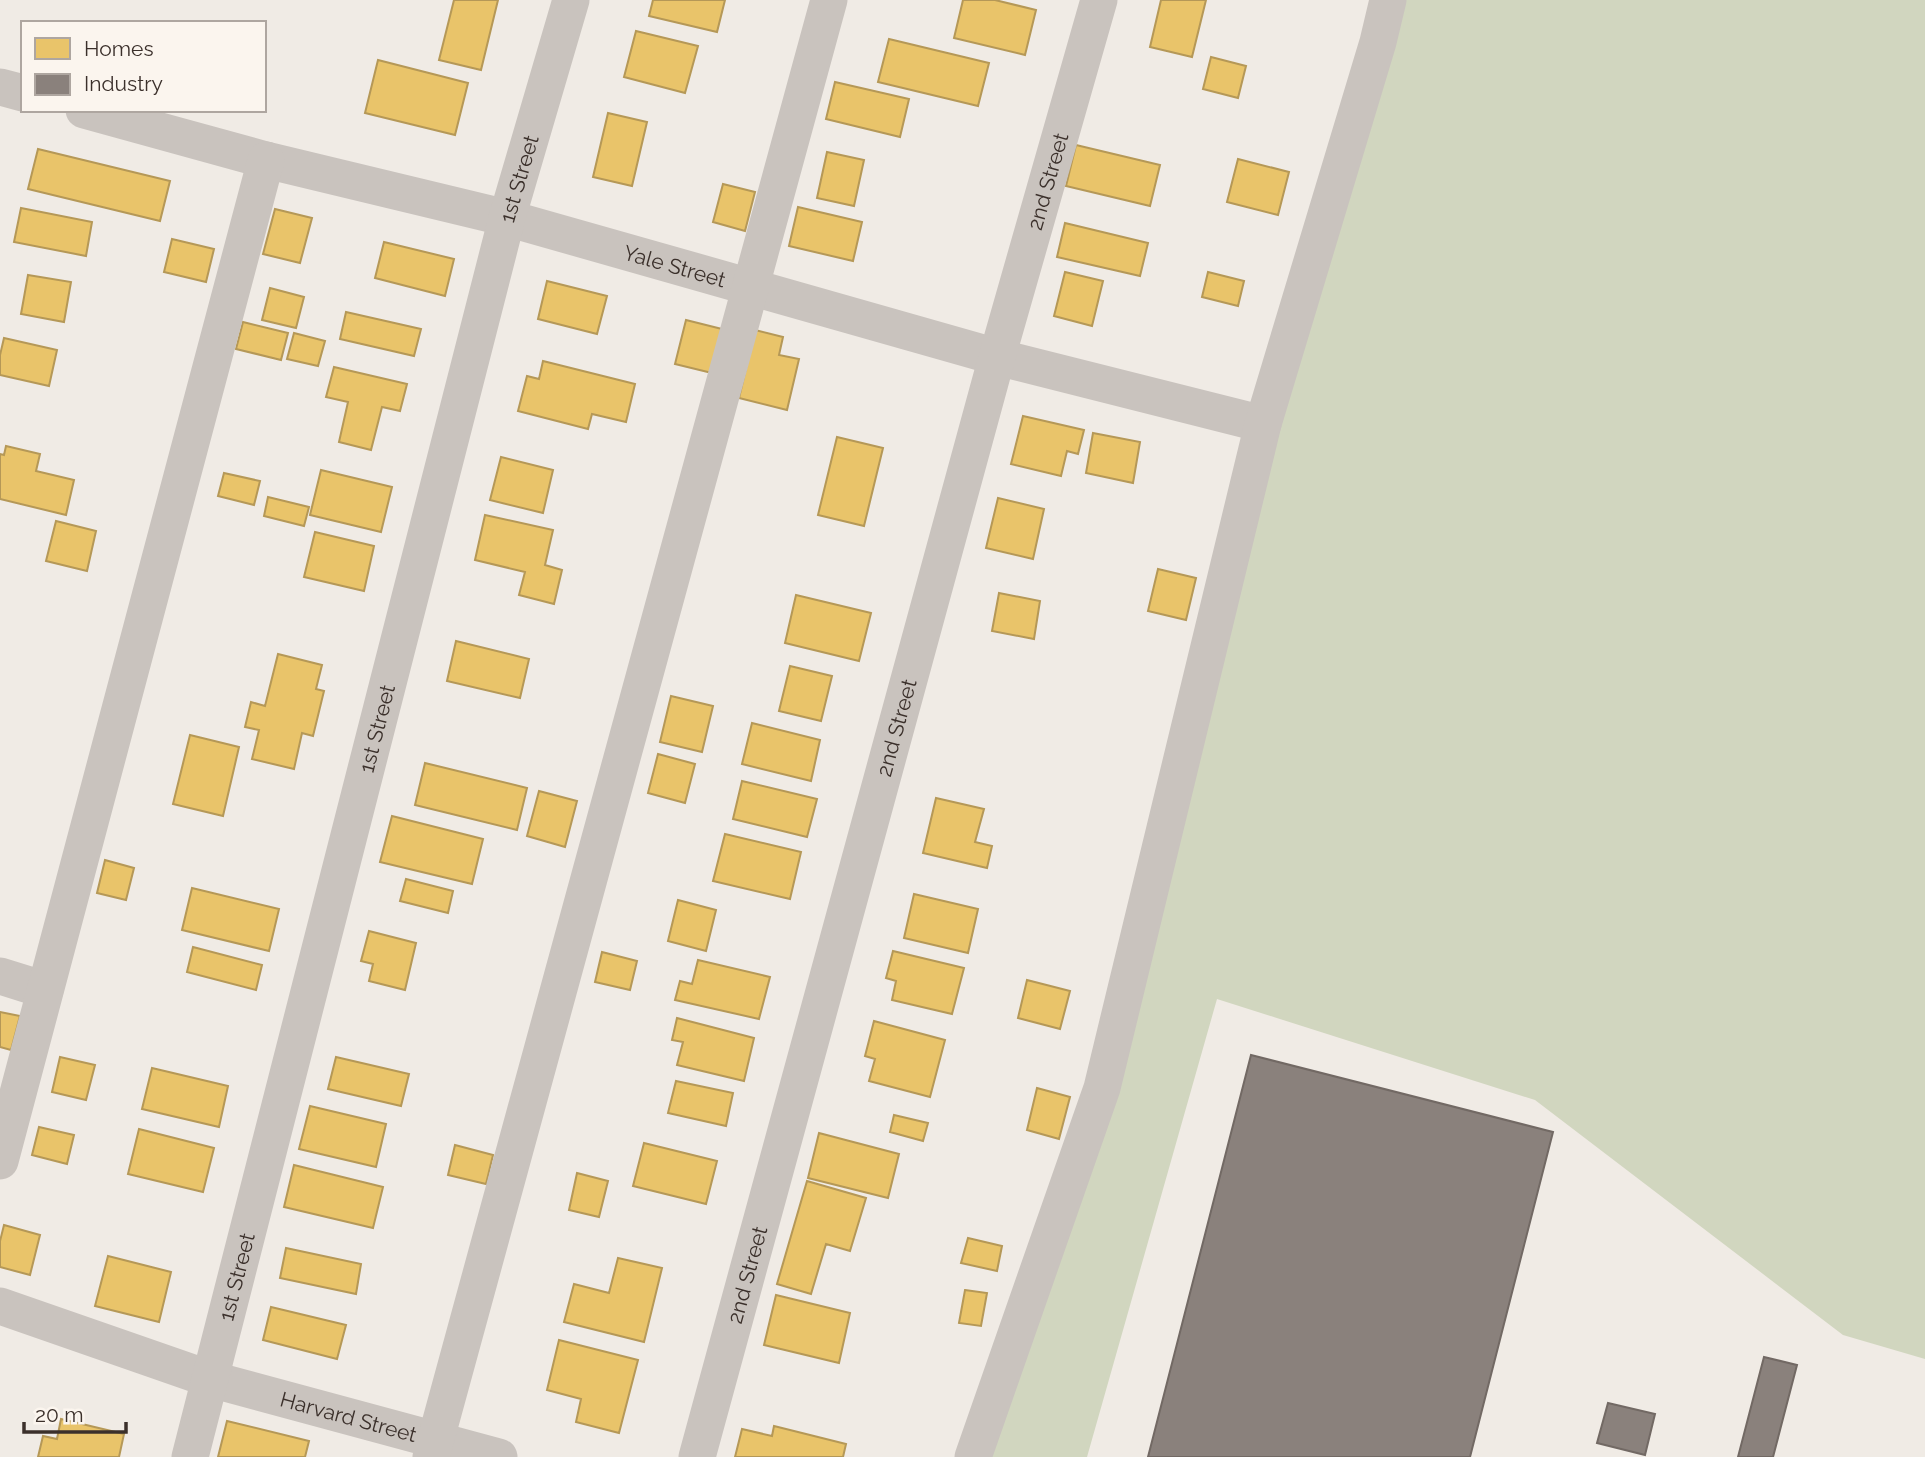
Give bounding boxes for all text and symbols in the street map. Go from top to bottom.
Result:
legend [21,21,266,112]
text: Homes [84,36,154,61]
text: Industry [84,71,163,96]
street label: 2nd Street [1021,130,1073,233]
street label: 1st Street [494,132,543,225]
street label: Yale Street [621,239,729,292]
street label: 2nd Street [871,676,921,779]
street label: 1st Street [353,682,400,775]
street label: 2nd Street [722,1223,772,1326]
street label: 1st Street [213,1230,259,1323]
street label: Harvard Street [278,1386,420,1447]
scale bar [24,1390,126,1434]
text: 20 m [35,1402,83,1427]

